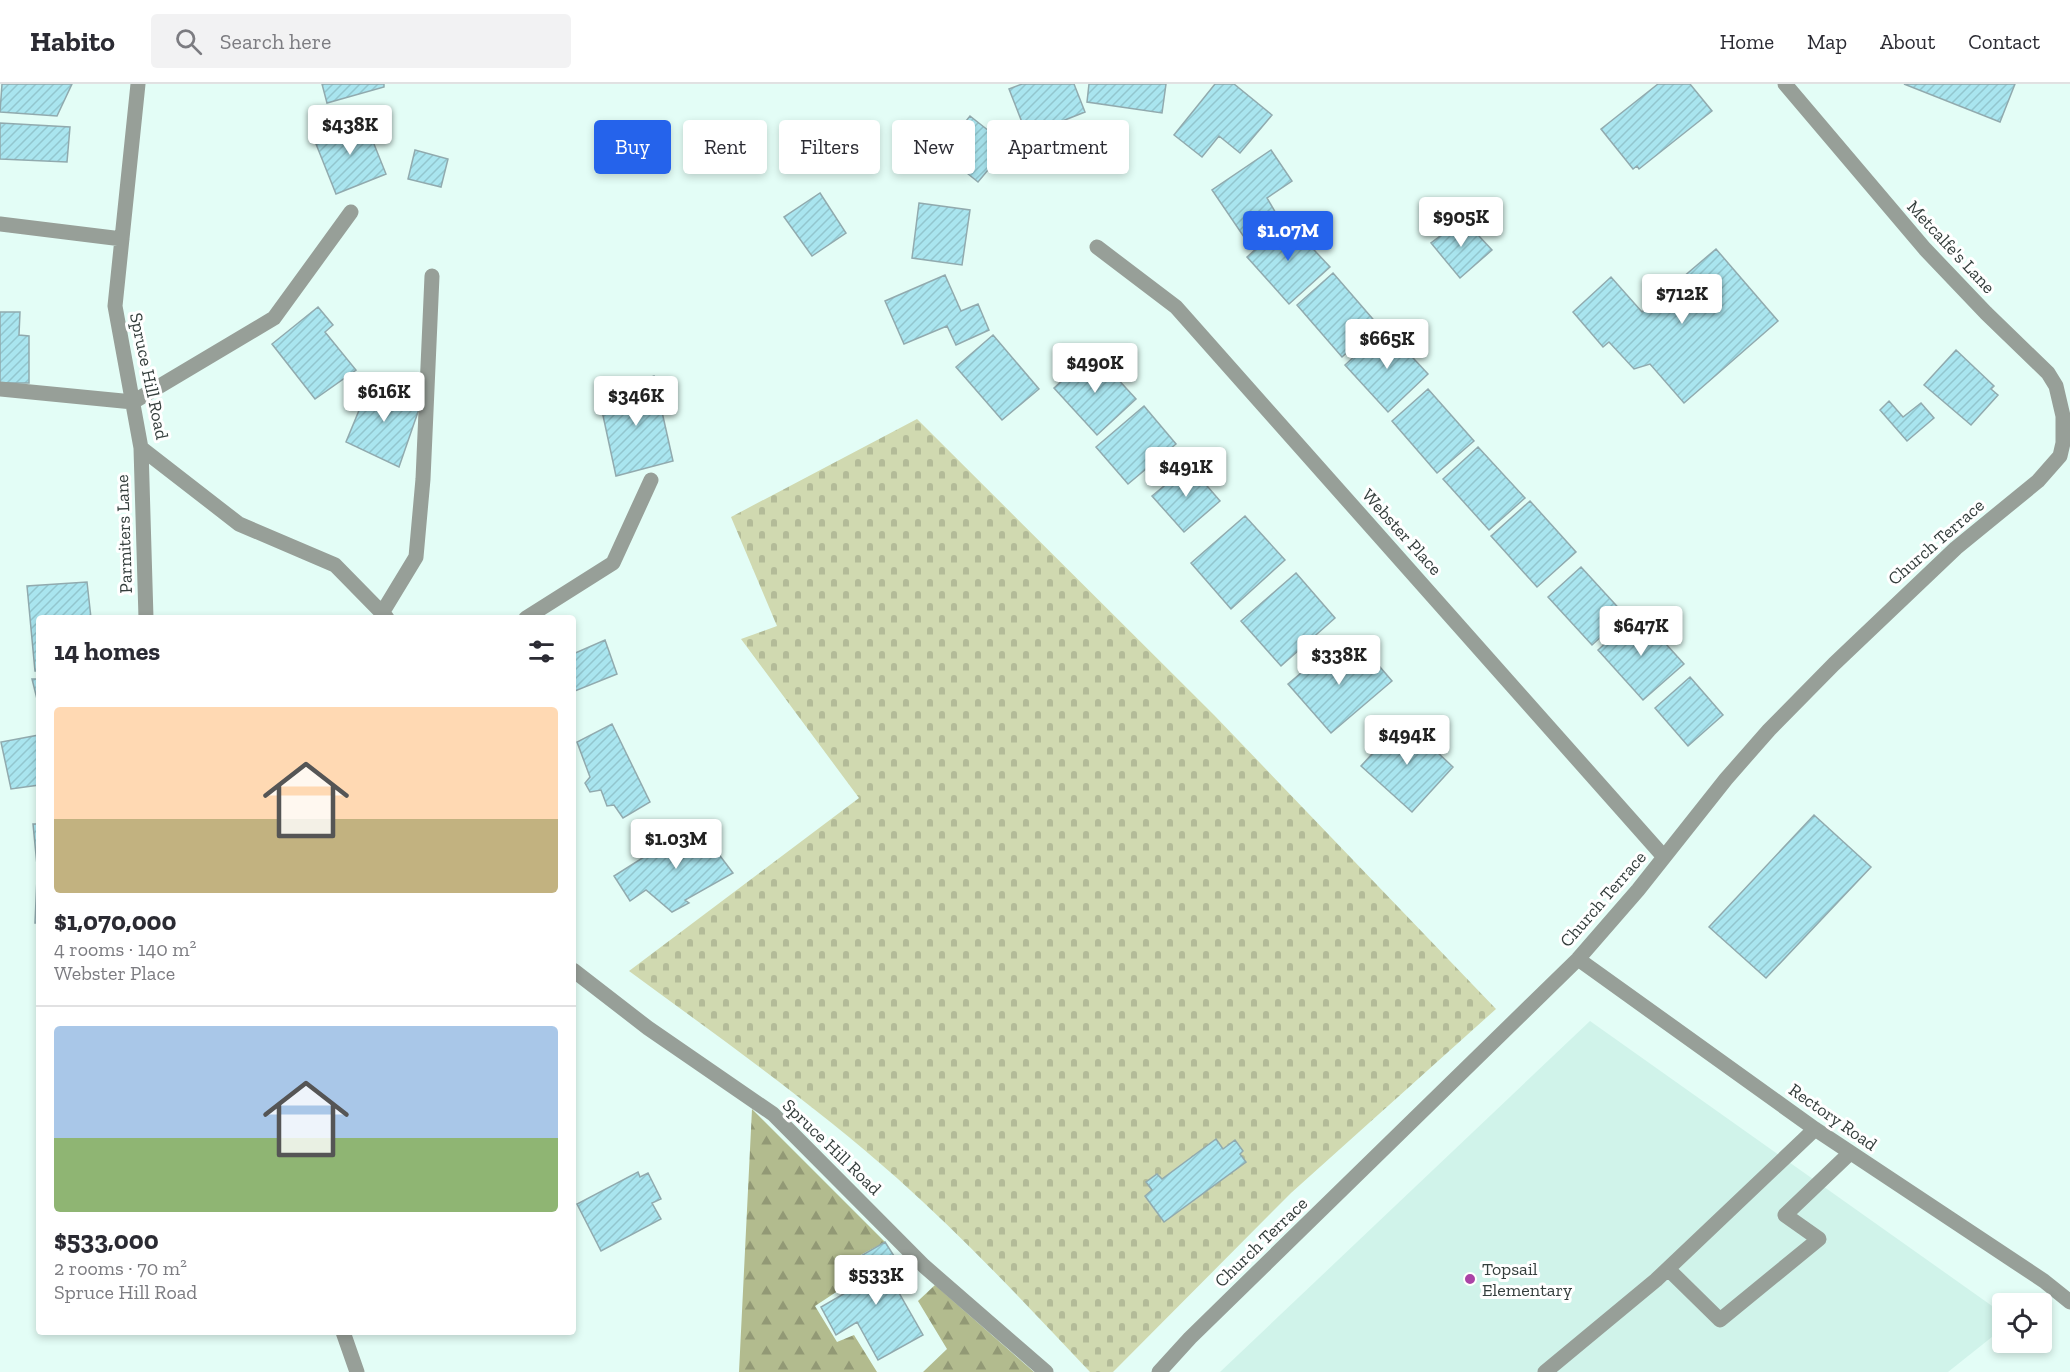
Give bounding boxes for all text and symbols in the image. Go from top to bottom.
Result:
search box [151,14,571,68]
text: Habito [30,25,115,58]
icon: search [172,25,205,58]
text: Search here [220,28,331,55]
text: Home [1720,29,1774,54]
text: Map [1807,29,1847,54]
text: About [1880,29,1935,54]
text: Contact [1968,29,2040,54]
pin: $438K [308,105,392,156]
text: $438K [322,112,378,136]
chip: Buy [594,120,671,174]
chip: Rent [683,120,767,174]
chip: Filters [779,120,880,174]
chip: New [892,120,975,174]
chip: Apartment [987,120,1129,174]
street label: Metcalfe's Lane [1902,196,2000,298]
pin: $905K [1419,197,1503,248]
text: $905K [1433,204,1489,228]
pin: $1.07M [1239,211,1337,262]
text: $1.07M [1257,218,1319,242]
pin: $712K [1640,274,1724,325]
text: $712K [1656,281,1708,305]
street label: Spruce Hill Road [125,311,173,441]
pin: $665K [1345,319,1429,370]
text: $665K [1359,326,1415,350]
pin: $490K [1053,343,1137,394]
text: $490K [1067,350,1123,374]
pin: $616K [342,372,426,423]
pin: $346K [594,376,678,427]
text: $616K [358,379,410,403]
text: $346K [608,383,664,407]
pin: $491K [1144,447,1228,498]
text: $491K [1159,454,1213,478]
street label: Parmiters Lane [111,474,137,594]
street label: Webster Place [1357,484,1447,580]
street label: Church Terrace [1883,494,1989,590]
pin: $647K [1599,606,1683,657]
text: $647K [1614,613,1668,637]
text: 14 homes [54,635,160,667]
icon: filters [525,635,558,668]
pin: $338K [1297,635,1381,686]
text: $338K [1311,642,1367,666]
pin: $494K [1365,715,1449,766]
text: $494K [1379,722,1435,746]
icon: home [252,746,360,854]
pin: $1.03M [627,819,725,870]
text: $1.03M [645,826,707,850]
street label: Church Terrace [1555,846,1651,952]
text: $1,070,000 [54,905,177,937]
text: 4 rooms · 140 m² [54,937,196,961]
text: Webster Place [54,961,175,985]
icon: home [252,1065,360,1173]
street label: Rectory Road [1785,1079,1881,1156]
street label: Spruce Hill Road [778,1094,886,1200]
street label: Church Terrace [1210,1192,1312,1292]
text: $533,000 [54,1224,159,1256]
pin: $533K [834,1255,918,1306]
text: 2 rooms · 70 m² [54,1256,187,1280]
place label: Topsail Elementary [1482,1258,1573,1301]
text: $533K [848,1262,904,1286]
marker: Topsail Elementary [1463,1272,1477,1286]
text: Spruce Hill Road [54,1280,197,1304]
map controls [1992,1293,2052,1353]
button: locate [1992,1293,2052,1353]

